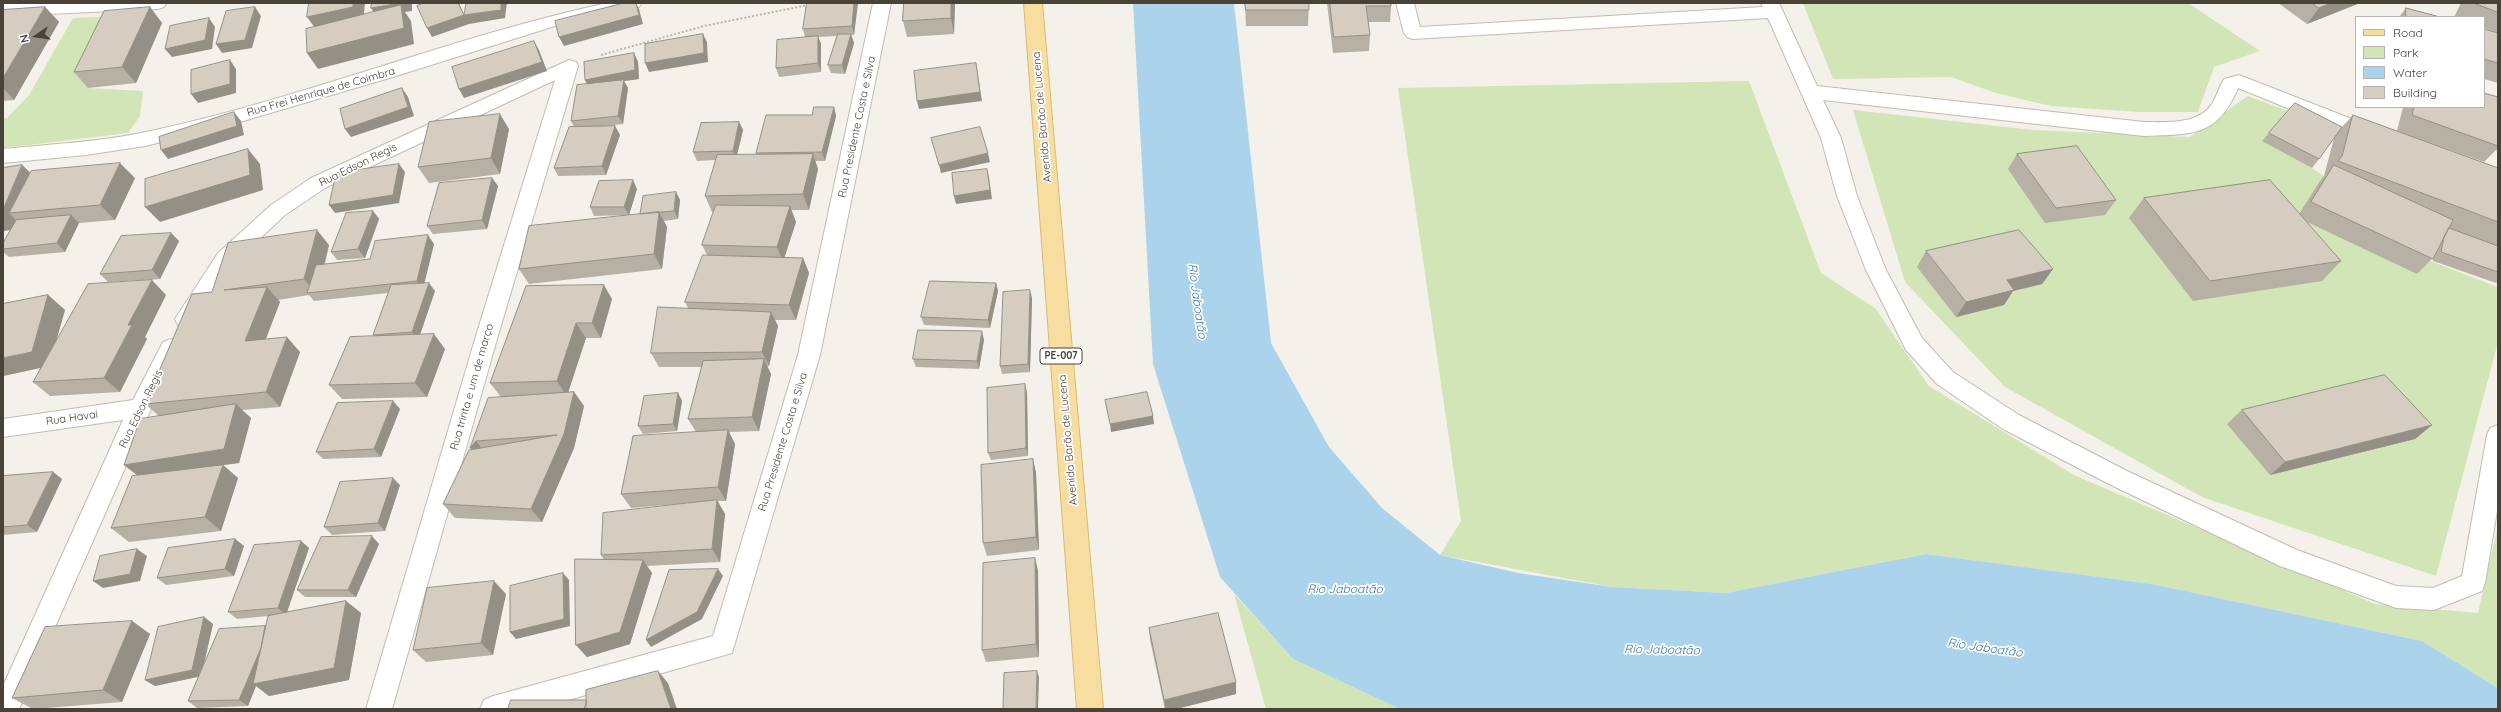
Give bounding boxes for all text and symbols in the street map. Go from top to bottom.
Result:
north arrow [16,16,56,56]
legend [2355,16,2485,108]
text: Road [2393,25,2423,40]
text: N [17,33,32,44]
text: Park [2393,45,2418,60]
street label: Avenida Barão de Lucena [1030,51,1054,183]
street label: Rua Presidente Costa e Silva [836,55,878,199]
street label: Rua Frei Henrique de Coimbra [245,64,397,120]
text: Water [2393,65,2427,80]
text: Building [2393,85,2437,100]
street label: Rua Edson Regis [317,140,399,190]
water label: Rio Jaboatão [1185,263,1209,339]
street label: Rua trinta e um de março [448,322,496,452]
road number: PE-007 [1040,348,1082,364]
street label: Rua Edson Regis [116,368,166,450]
street label: Rua Presidente Costa e Silva [756,371,810,513]
street label: Avenida Barão de Lucena [1056,374,1080,506]
street label: Rua Havai [45,408,99,428]
water label: Rio Jaboatão [1307,582,1383,596]
water label: Rio Jaboatão [1947,636,2023,660]
water label: Rio Jaboatão [1624,642,1700,658]

